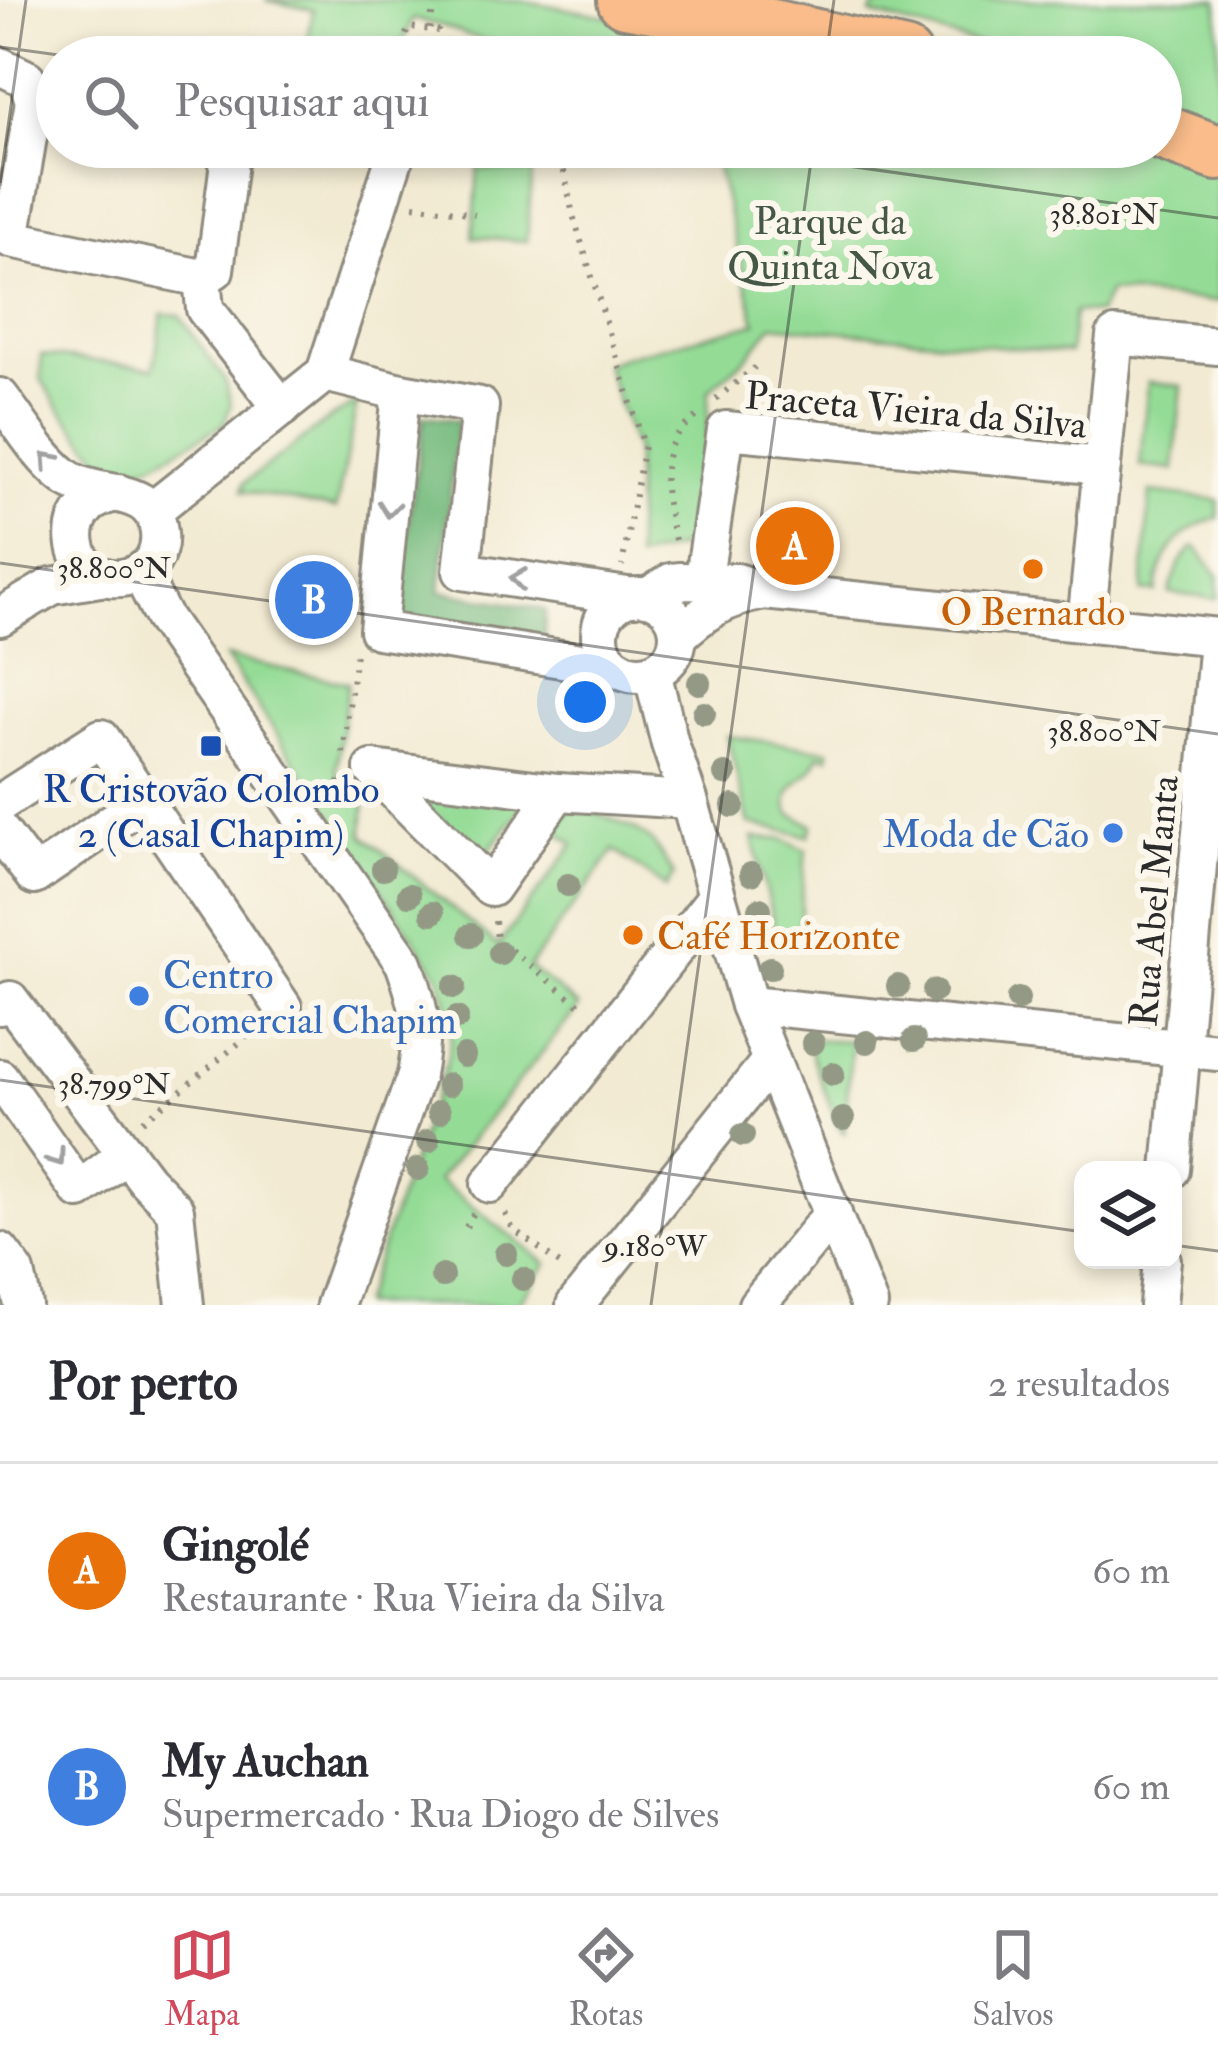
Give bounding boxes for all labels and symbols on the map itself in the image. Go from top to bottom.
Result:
text: 38.801°N [1050,196,1159,233]
park label: Parque da Quinta Nova [727,197,934,291]
street label: Praceta Vieira da Silva [743,371,1090,450]
one-way arrow [42,452,63,473]
one-way arrow [377,500,402,519]
pin: A [756,501,834,591]
text: 38.800°N [57,550,171,587]
pin: B [275,555,353,645]
marker: O Bernardo [1020,556,1046,582]
one-way arrow [508,567,528,593]
place label: O Bernardo [941,588,1125,637]
your location [555,672,615,732]
text: 38.800°N [1047,713,1161,750]
marker: R Cristovão Colombo 2 (Casal Chapim) [198,733,224,759]
place label: R Cristovão Colombo 2 (Casal Chapim) [43,765,379,859]
street label: Rua Abel Manta [1119,772,1190,1029]
place label: Moda de Cão [883,810,1089,859]
marker: Moda de Cão [1100,820,1126,846]
place label: Café Horizonte [657,912,900,961]
marker: Café Horizonte [620,922,646,948]
place label: Centro Comercial Chapim [163,951,457,1045]
marker: Centro Comercial Chapim [126,983,152,1009]
text: 38.799°N [58,1066,170,1103]
one-way arrow [43,1145,65,1167]
text: 9.180°W [602,1228,708,1265]

